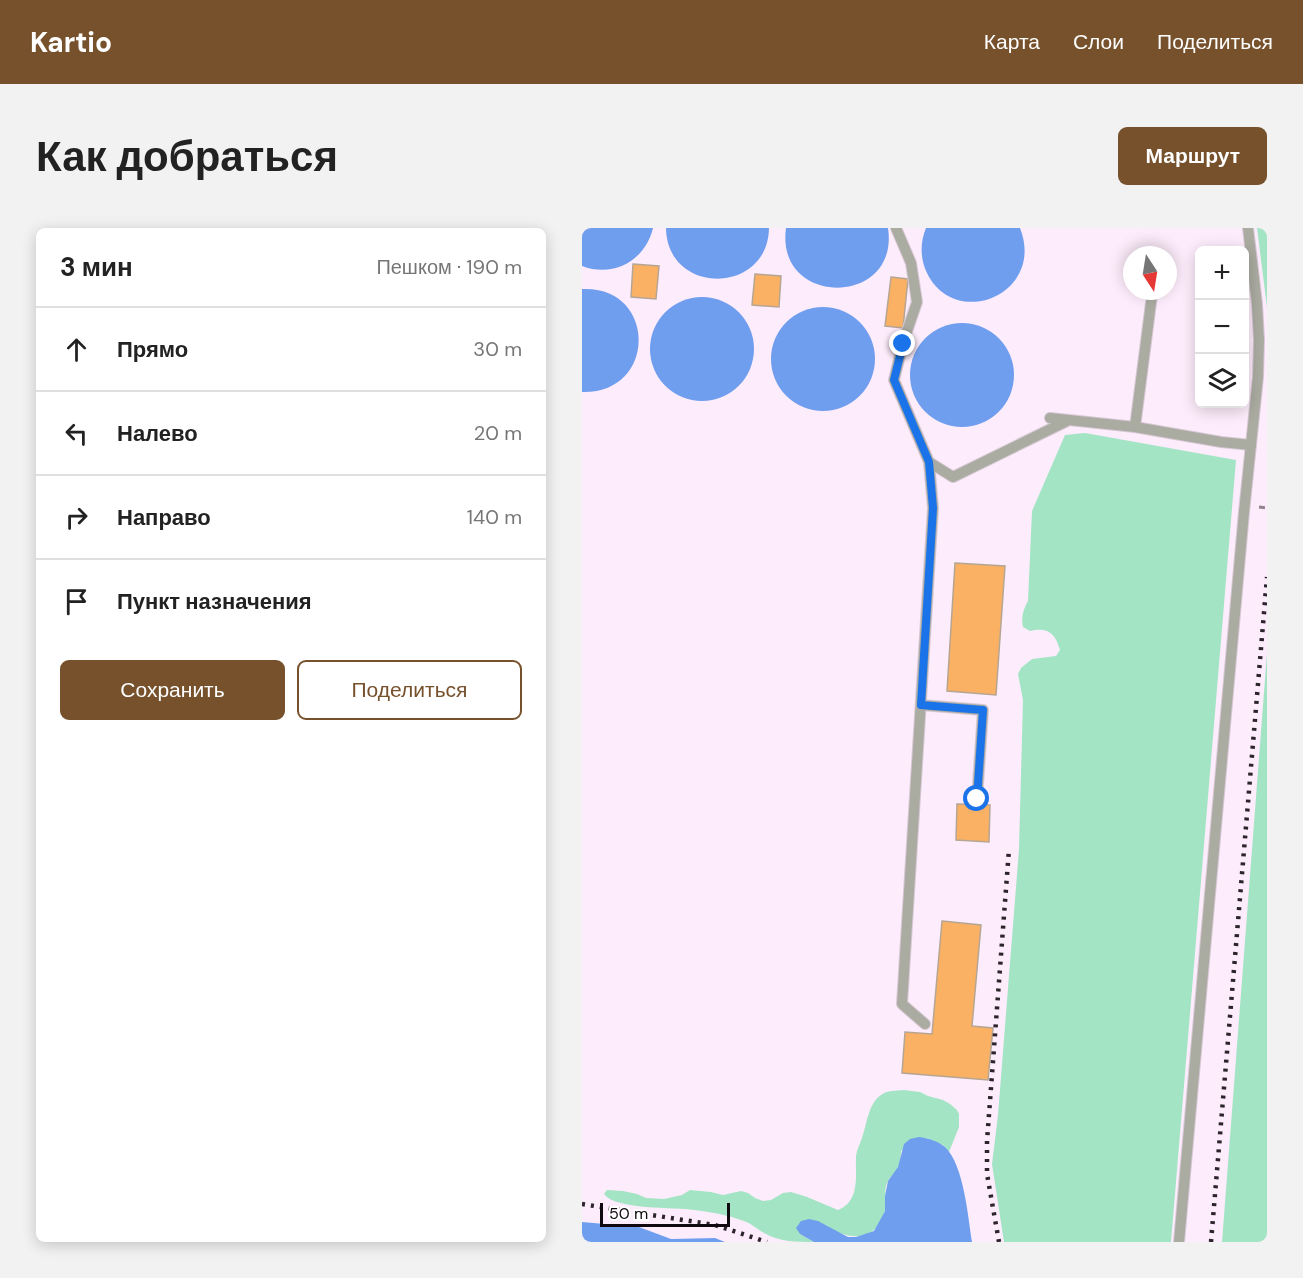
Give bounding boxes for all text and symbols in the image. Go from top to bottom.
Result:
text: Kartio [30,24,112,61]
text: Карта [984,28,1040,56]
text: Слои [1073,28,1124,56]
text: Поделиться [1157,28,1273,56]
button: Маршрут [1118,127,1267,185]
text: Как добраться [36,129,338,184]
north arrow [1123,246,1177,300]
map controls [1195,246,1249,408]
button: + [1195,246,1249,300]
text: 3 мин [60,250,133,284]
text: Пешком · 190 m [376,254,522,280]
button: − [1195,300,1249,354]
route end [889,330,915,356]
icon: ahead [60,333,93,366]
text: Прямо [117,335,188,364]
text: 30 m [473,336,522,362]
button: layers [1195,354,1249,408]
icon: left [60,417,93,450]
text: Налево [117,419,198,448]
text: 20 m [474,420,522,446]
icon: right [60,501,93,534]
text: Направо [117,503,211,532]
text: 140 m [467,504,522,530]
icon: arrive [60,585,93,618]
text: Пункт назначения [117,587,312,616]
button: Сохранить [60,660,285,720]
button: Поделиться [297,660,522,720]
route start [963,785,989,811]
scale bar [600,1200,730,1228]
text: 50 m [609,1203,648,1224]

